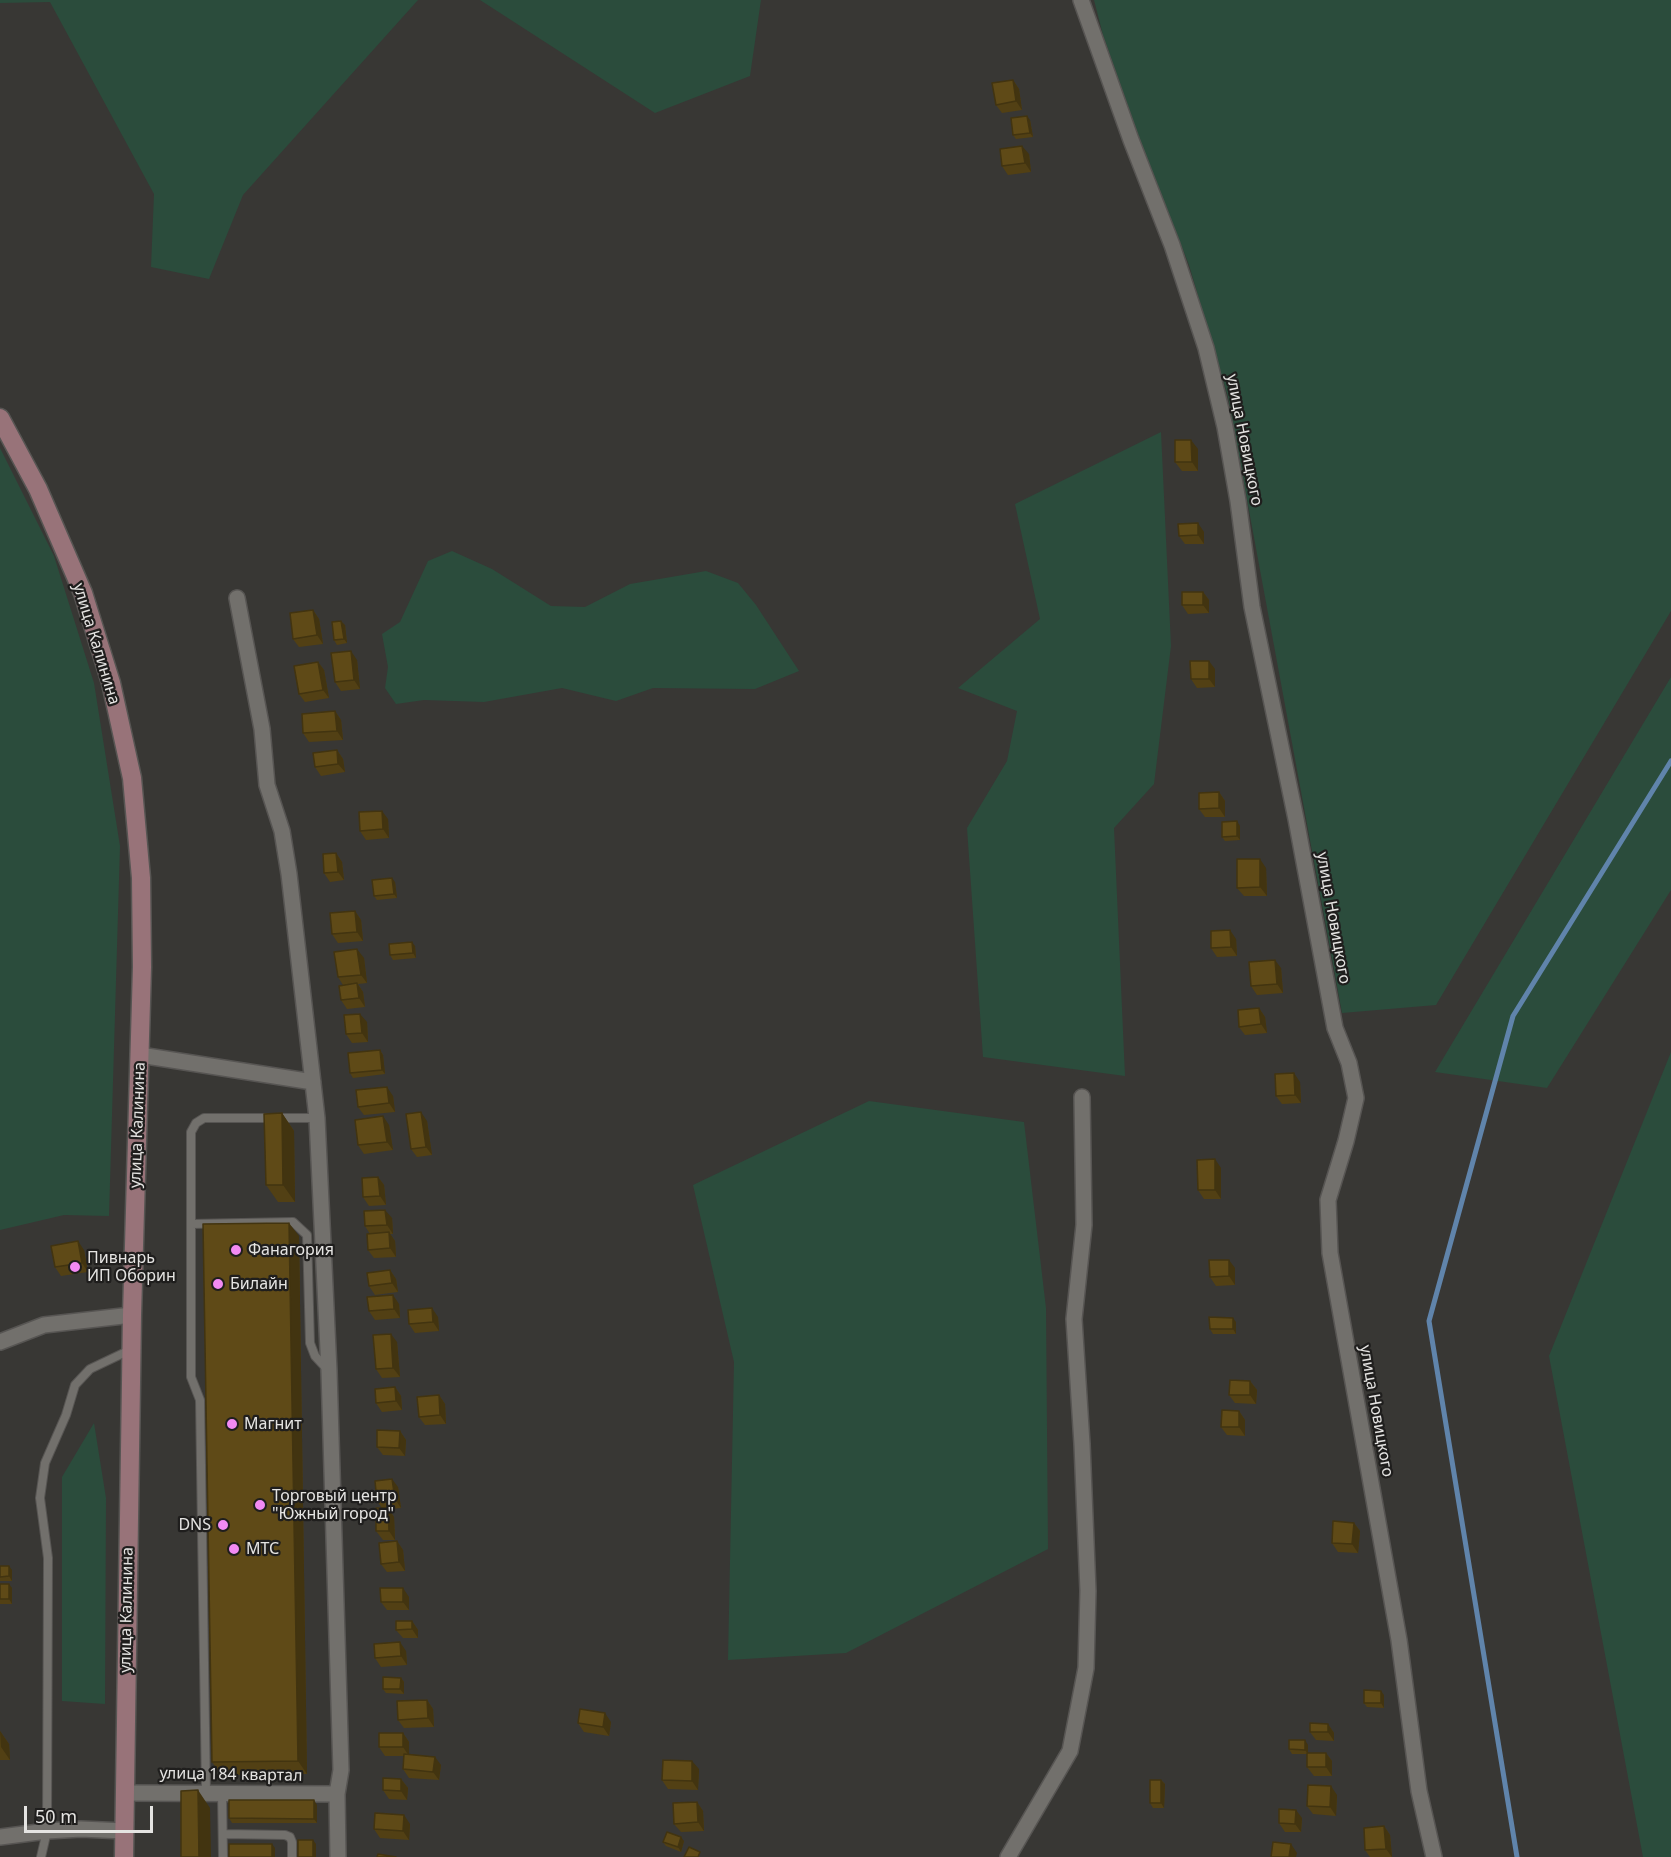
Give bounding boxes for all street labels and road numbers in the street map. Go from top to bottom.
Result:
street label: улица Новицкого [1222,373,1266,507]
street label: улица Калинина [68,581,124,707]
street label: улица Новицкого [1312,851,1354,985]
street label: улица Калинина [126,1062,150,1188]
street label: улица Новицкого [1355,1344,1397,1478]
street label: улица Калинина [116,1547,138,1673]
street label: улица 184 квартал [159,1764,303,1786]

